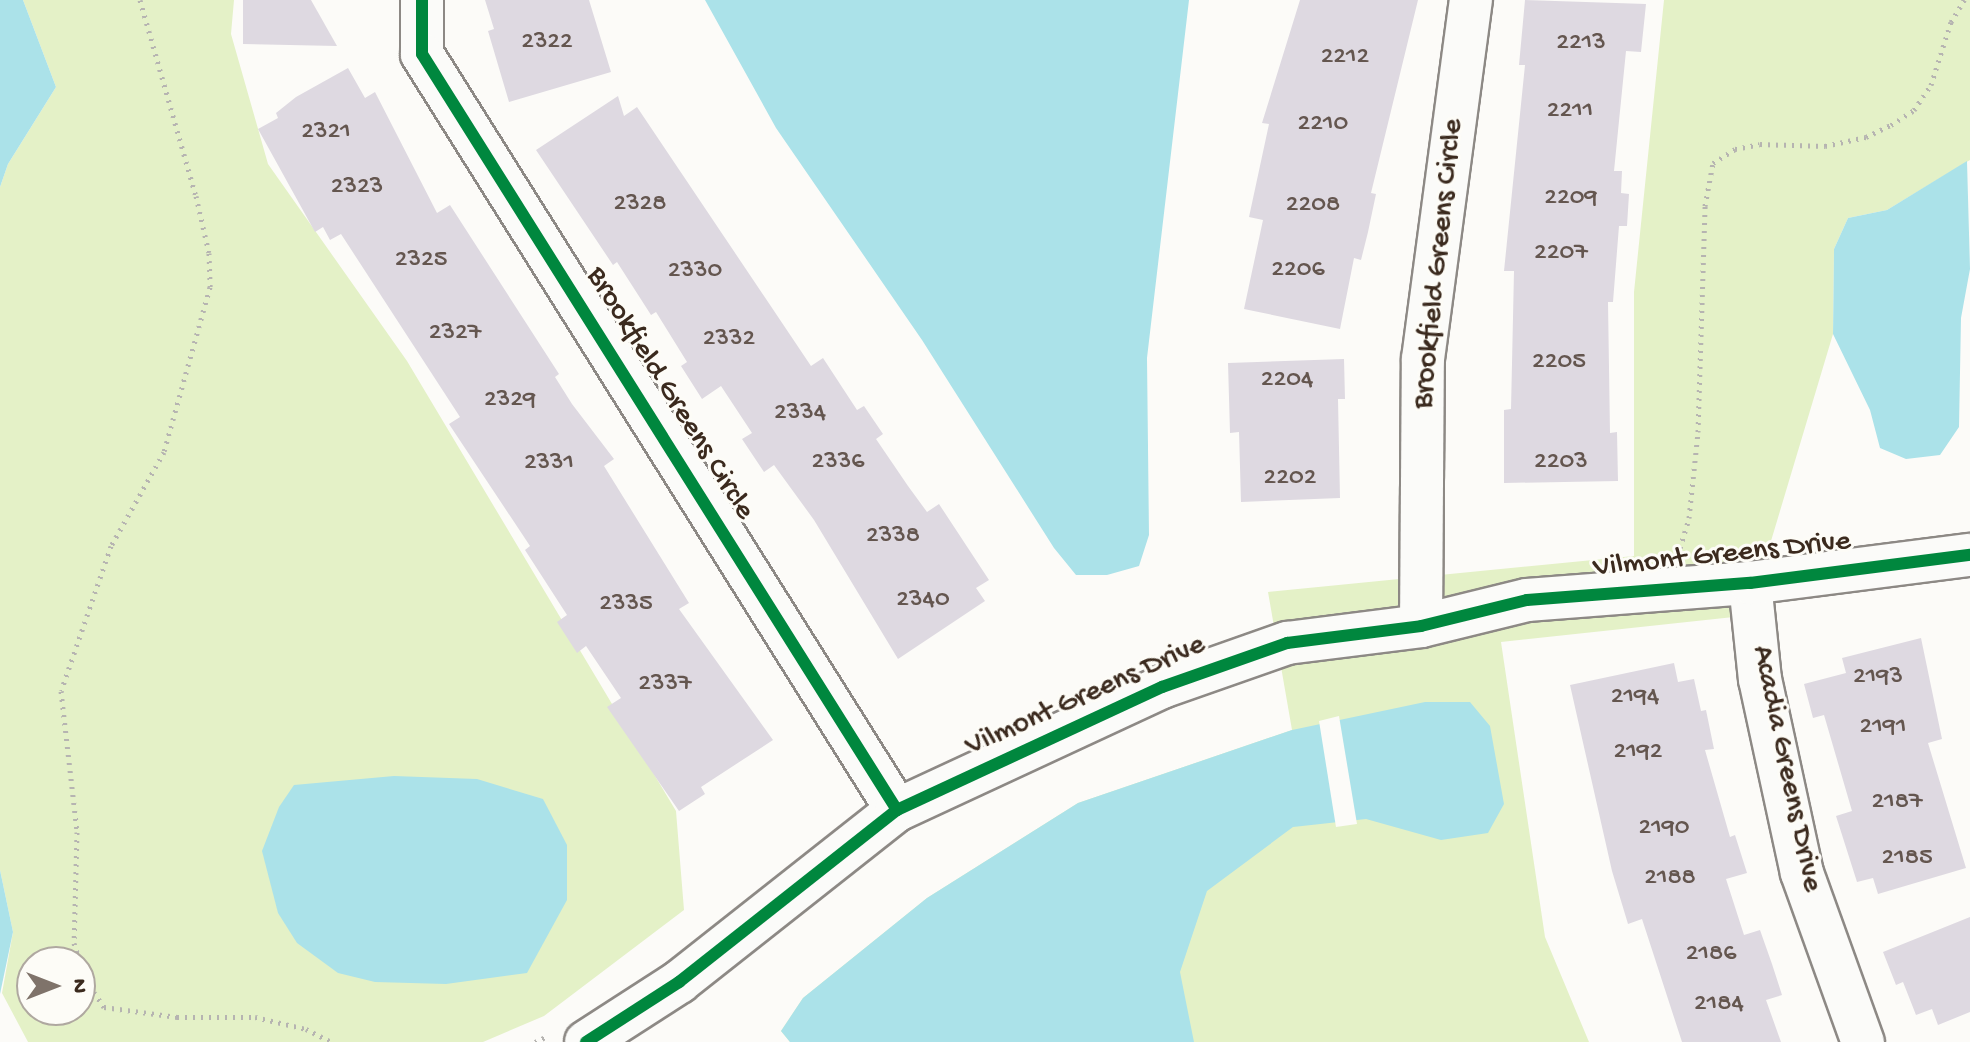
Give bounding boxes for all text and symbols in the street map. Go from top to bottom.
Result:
house number: 2322 [521,27,573,59]
house number: 2213 [1556,28,1606,60]
house number: 2212 [1321,42,1369,74]
house number: 2211 [1547,96,1593,128]
house number: 2210 [1298,109,1348,141]
house number: 2321 [301,117,351,149]
street label: Brookfield Greens Circle [1407,117,1473,411]
house number: 2323 [331,172,383,204]
house number: 2209 [1544,183,1598,215]
house number: 2328 [613,189,667,221]
house number: 2208 [1286,190,1340,222]
house number: 2207 [1534,238,1588,270]
house number: 2325 [395,245,447,277]
house number: 2206 [1271,255,1325,287]
house number: 2330 [668,256,722,288]
street label: Brookfield Greens Circle [576,261,762,527]
house number: 2327 [429,318,481,350]
house number: 2332 [703,324,755,356]
house number: 2205 [1532,347,1586,379]
house number: 2204 [1261,365,1313,397]
house number: 2329 [484,385,536,417]
house number: 2334 [774,398,826,430]
house number: 2336 [812,447,864,479]
house number: 2203 [1534,447,1588,479]
house number: 2331 [524,448,574,480]
house number: 2202 [1263,463,1317,495]
house number: 2338 [866,521,920,553]
street label: Vilmont Greens Drive [1592,525,1852,587]
house number: 2340 [896,585,950,617]
house number: 2335 [599,589,653,621]
street label: Vilmont Greens Drive [961,628,1211,766]
street label: Acadia Greens Drive [1741,643,1829,895]
house number: 2193 [1853,662,1903,694]
house number: 2337 [638,669,692,701]
house number: 2194 [1611,682,1659,714]
house number: 2191 [1860,712,1906,744]
house number: 2192 [1613,737,1663,769]
house number: 2187 [1871,787,1923,819]
house number: 2190 [1638,813,1690,845]
house number: 2185 [1881,843,1933,875]
house number: 2188 [1644,863,1696,895]
house number: 2186 [1686,939,1736,971]
north arrow [16,946,96,1026]
text: N [65,979,91,993]
house number: 2184 [1694,989,1744,1021]

